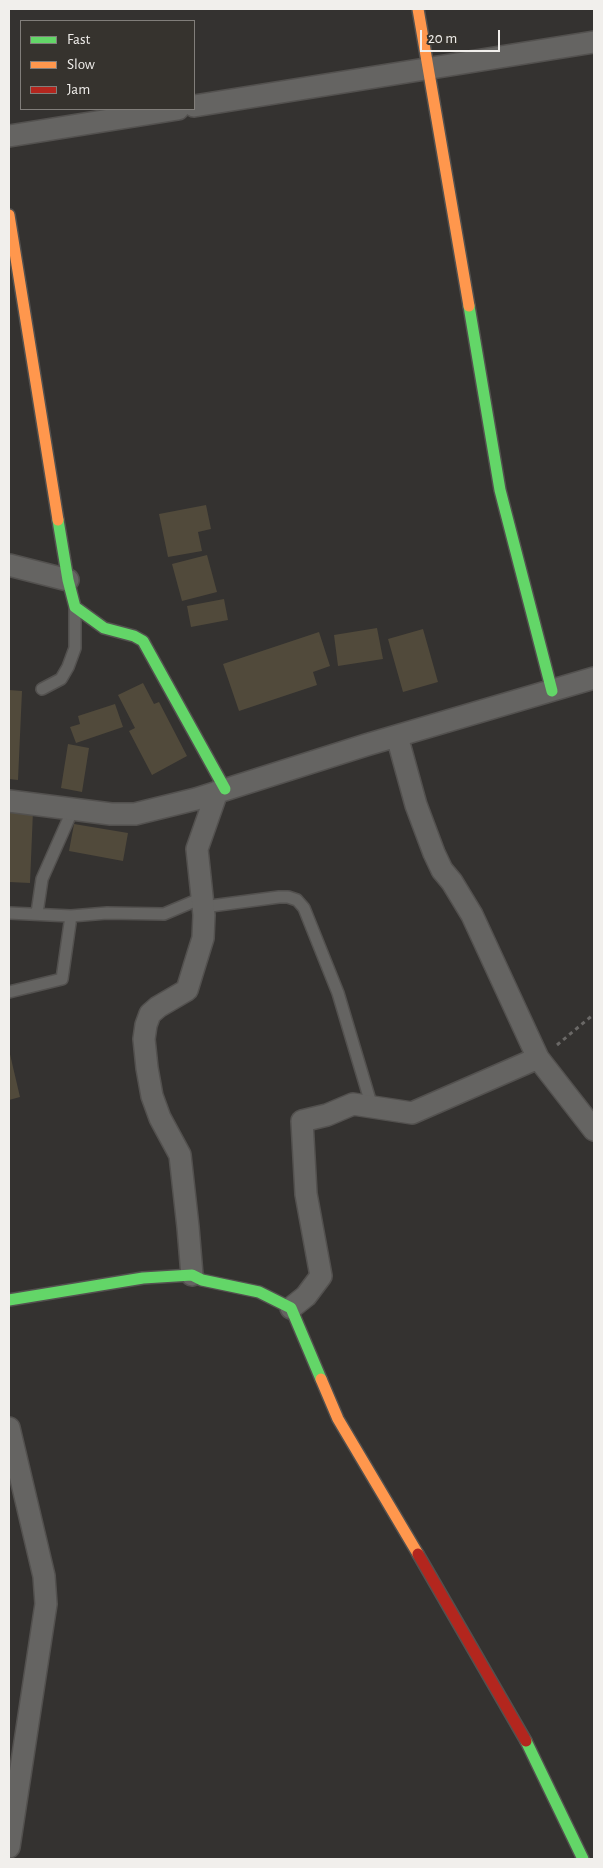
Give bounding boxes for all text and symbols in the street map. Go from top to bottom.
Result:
legend [20,20,195,110]
scale bar [423,20,503,52]
text: 20 m [428,31,457,46]
text: Fast [67,32,90,47]
text: Slow [67,57,95,72]
text: Jam [67,82,90,97]

